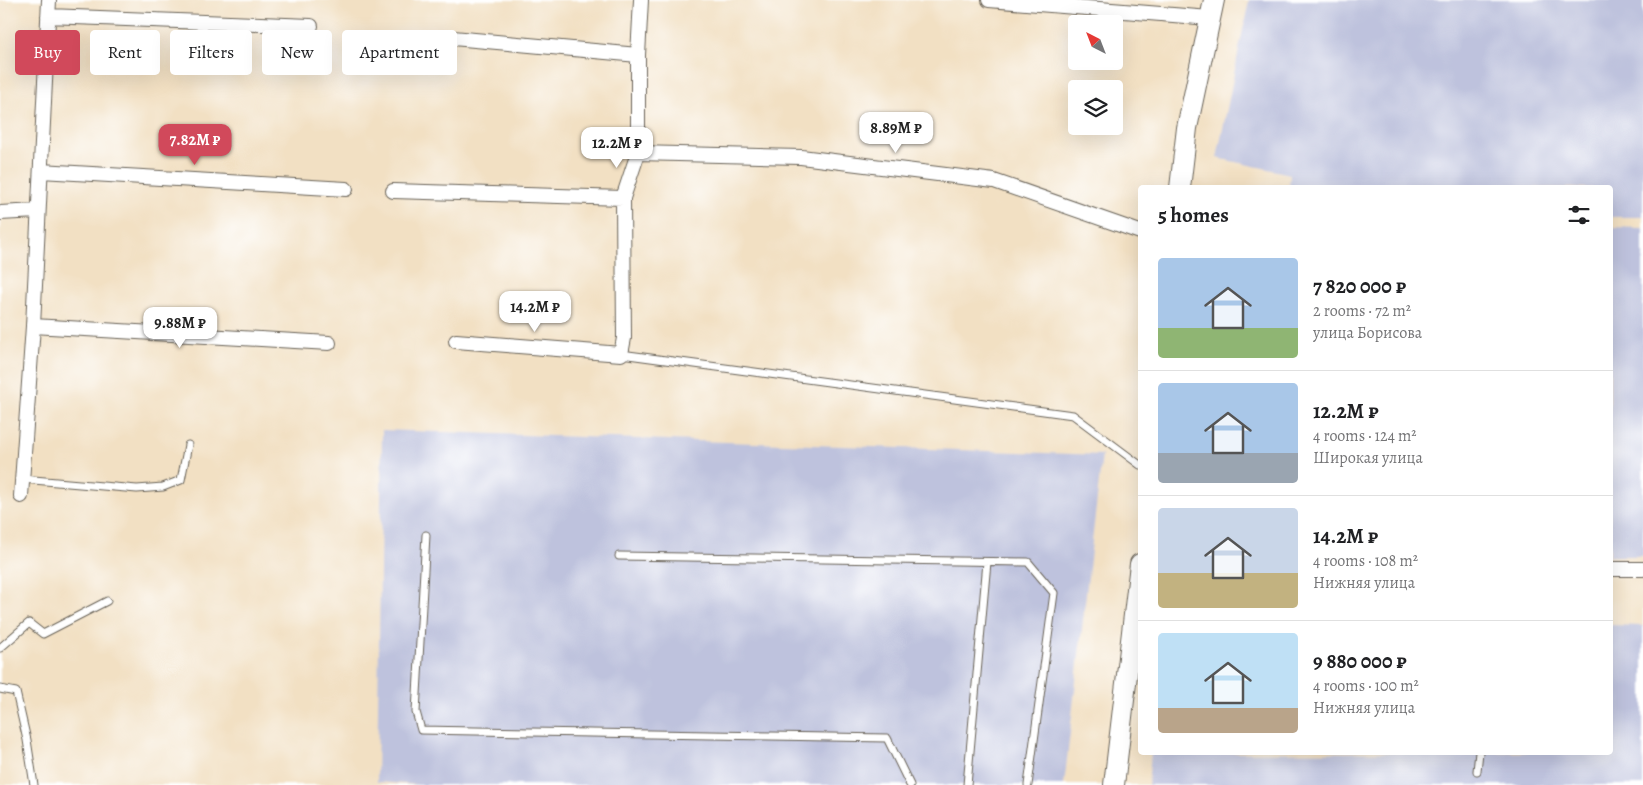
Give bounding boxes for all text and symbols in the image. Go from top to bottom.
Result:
north arrow [1068,15,1122,70]
map controls [1068,15,1123,135]
chip: Buy [15,30,80,75]
chip: Rent [90,30,160,75]
chip: Filters [170,30,252,75]
chip: New [262,30,332,75]
chip: Apartment [342,30,457,75]
button: layers [1068,80,1123,135]
pin: 8.89M ₽ [850,112,942,154]
text: 8.89M ₽ [870,117,922,139]
pin: 7.82M ₽ [149,124,241,166]
pin: 12.2M ₽ [571,126,663,169]
text: 7.82M ₽ [169,129,221,151]
text: 12.2M ₽ [592,132,642,154]
text: 5 homes [1158,201,1229,229]
icon: filters [1565,201,1593,229]
text: 7 820 000 ₽ [1313,272,1406,300]
icon: home [1198,278,1258,338]
pin: 14.2M ₽ [489,290,581,333]
text: 14.2M ₽ [510,296,560,318]
text: 2 rooms · 72 m² [1313,300,1411,322]
pin: 9.88M ₽ [134,306,226,349]
text: 9.88M ₽ [154,312,206,334]
text: улица Борисова [1313,322,1422,344]
text: 12.2M ₽ [1313,397,1379,425]
icon: home [1198,403,1258,463]
text: 4 rooms · 124 m² [1313,425,1417,447]
text: Широкая улица [1313,447,1423,469]
text: 14.2M ₽ [1313,522,1378,550]
icon: home [1198,528,1258,588]
text: 4 rooms · 108 m² [1313,550,1418,572]
text: Нижняя улица [1313,572,1415,594]
text: 9 880 000 ₽ [1313,647,1407,675]
icon: home [1198,653,1258,713]
text: 4 rooms · 100 m² [1313,675,1419,697]
text: Нижняя улица [1313,697,1415,719]

